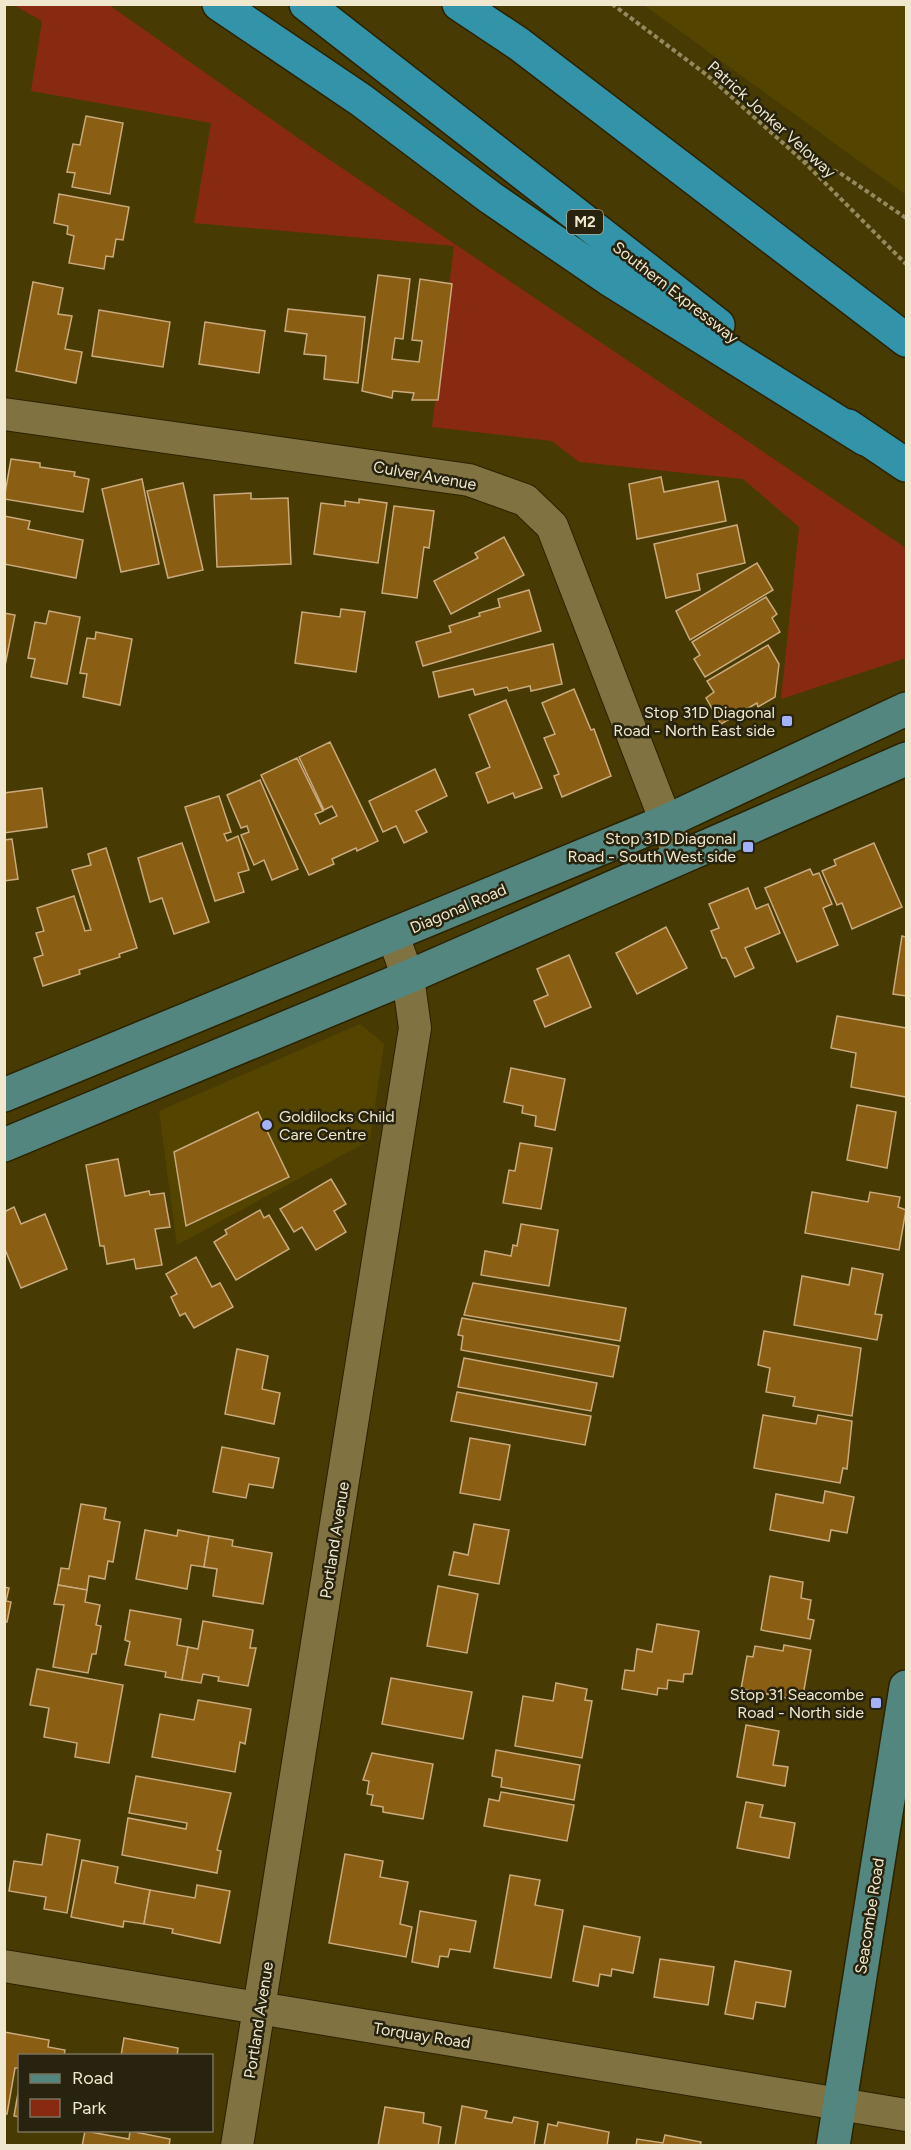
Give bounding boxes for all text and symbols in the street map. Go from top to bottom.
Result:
street label: Patrick Jonker Veloway [704,57,840,182]
road number: M2 [567,210,603,234]
street label: Southern Expressway [609,237,743,348]
street label: Culver Avenue [372,457,478,494]
place label: Stop 31D Diagonal Road - North East side [613,703,775,740]
marker: Stop 31D Diagonal Road - North East side [780,714,794,728]
place label: Stop 31D Diagonal Road - South West side [567,829,736,866]
marker: Stop 31D Diagonal Road - South West side [741,840,755,854]
street label: Diagonal Road [407,880,509,937]
place label: Goldilocks Child Care Centre [279,1107,395,1144]
marker: Goldilocks Child Care Centre [260,1118,274,1132]
street label: Portland Avenue [316,1480,353,1600]
place label: Stop 31 Seacombe Road - North side [730,1685,864,1722]
marker: Stop 31 Seacombe Road - North side [869,1696,883,1710]
street label: Seacombe Road [851,1857,888,1975]
street label: Portland Avenue [240,1960,277,2080]
street label: Torquay Road [372,2018,472,2053]
legend [18,2054,213,2132]
text: Road [72,2067,113,2089]
text: Park [72,2097,107,2119]

